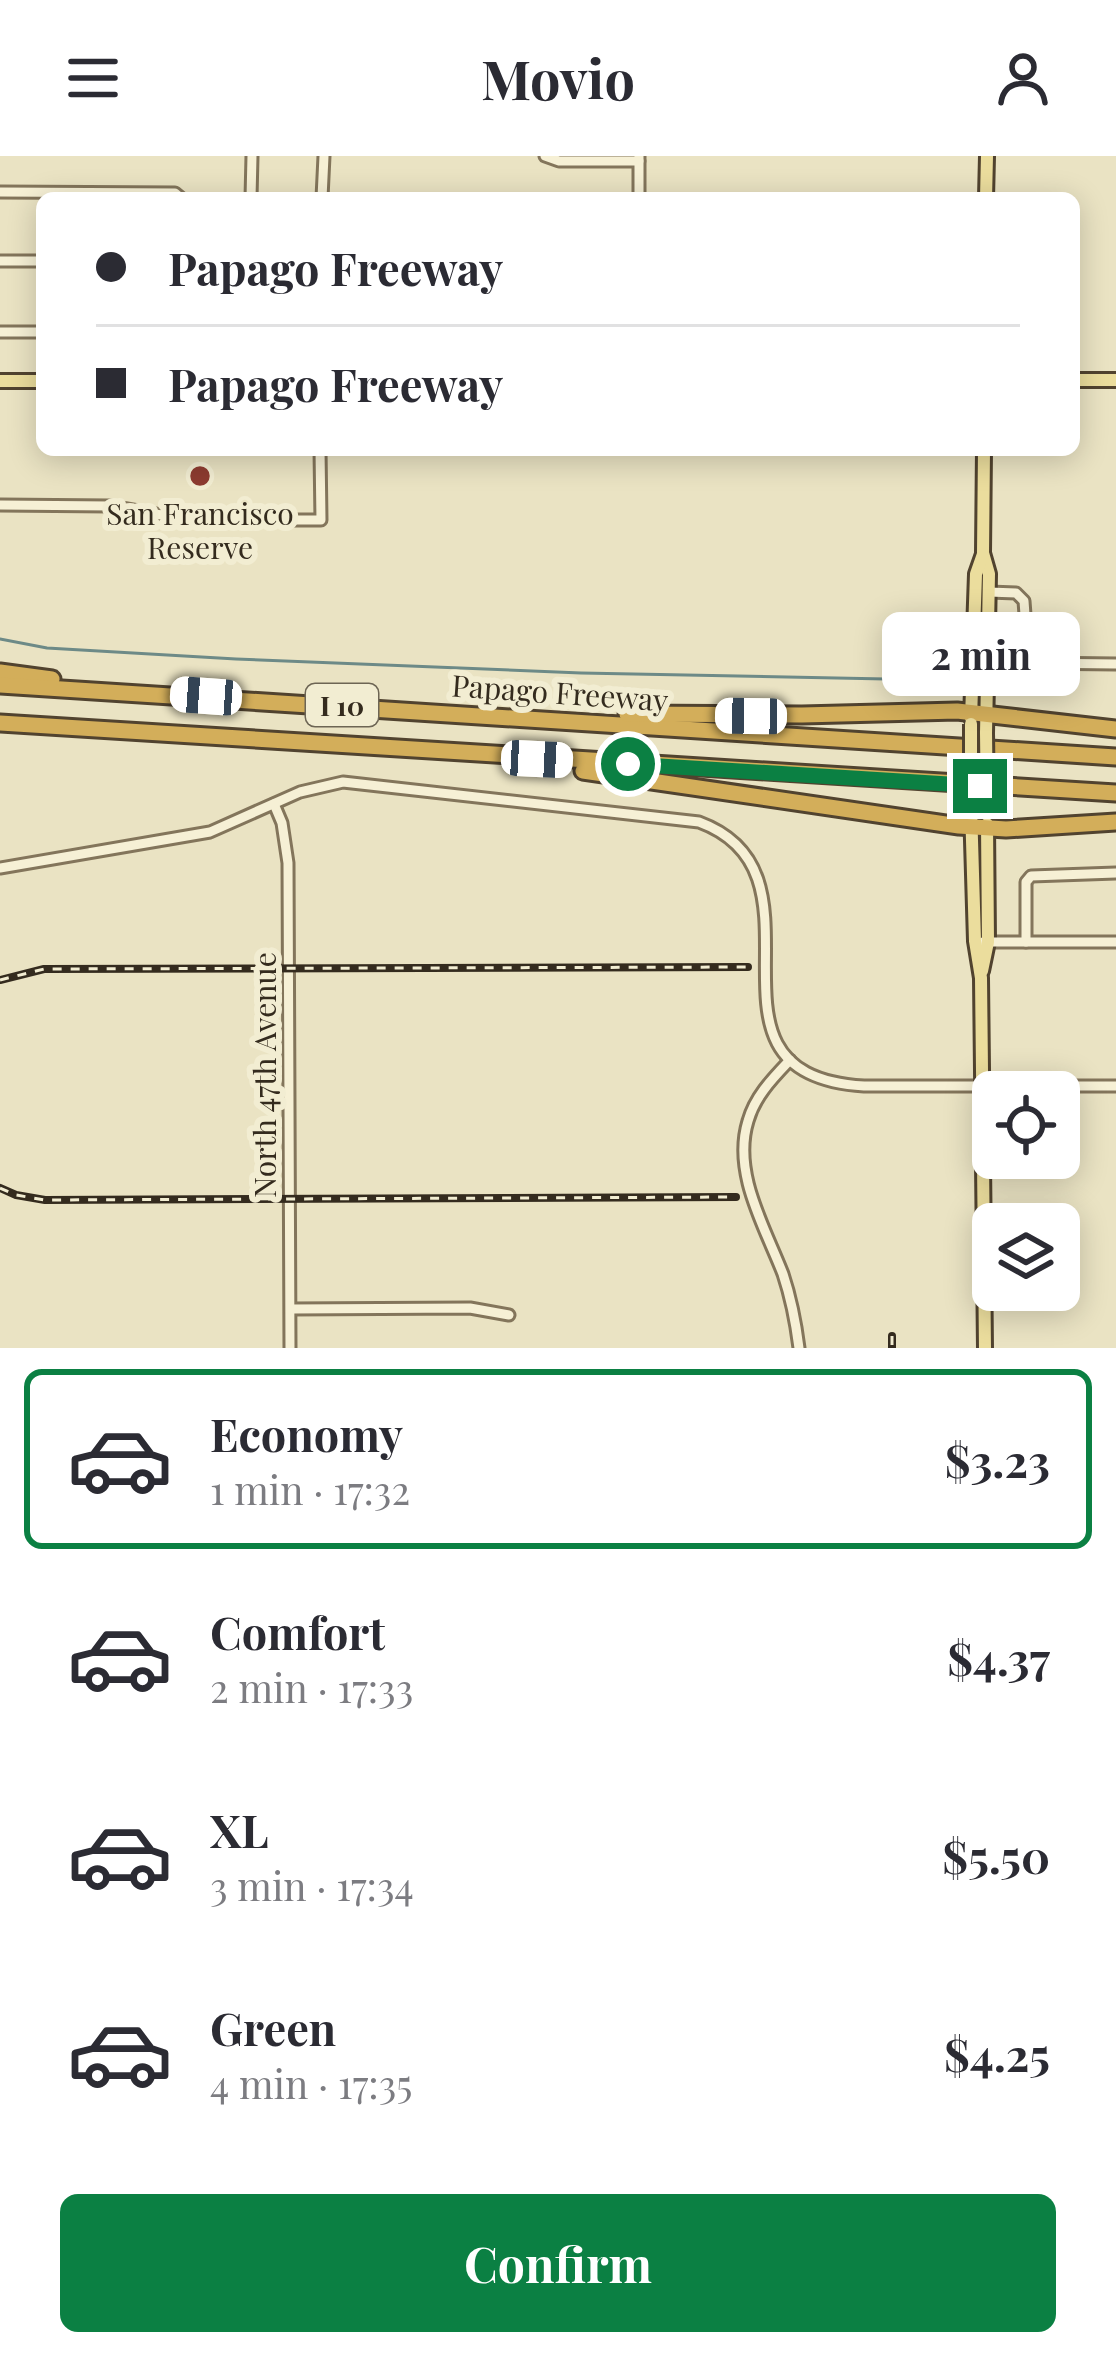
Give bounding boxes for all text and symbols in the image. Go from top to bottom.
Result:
text: Movio [481,42,635,114]
icon: menu [60,45,126,111]
icon: person [990,45,1056,111]
text: Papago Freeway [168,237,503,297]
text: Papago Freeway [168,353,503,413]
marker: San Francisco Reserve [187,463,213,489]
place label: San Francisco Reserve [106,493,294,567]
callout: 2 min [881,612,1079,696]
text: 2 min [931,628,1031,680]
street label: Papago Freeway [450,664,670,720]
car [169,676,243,716]
road number: I 10 [306,684,378,726]
car [715,697,787,735]
route start [601,737,655,791]
car [500,739,574,779]
route end [953,759,1007,813]
street label: North 47th Avenue [244,952,284,1198]
map controls [972,1071,1080,1311]
button: locate [972,1071,1080,1179]
button: layers [972,1203,1080,1311]
text: Economy [210,1403,403,1463]
icon: car [66,1405,174,1513]
text: $3.23 [945,1429,1050,1489]
text: 1 min · 17:32 [210,1463,410,1515]
text: Comfort [210,1601,385,1661]
icon: car [66,1603,174,1711]
text: $4.37 [947,1627,1050,1687]
text: 2 min · 17:33 [210,1661,413,1713]
text: XL [210,1799,269,1859]
icon: car [66,1801,174,1909]
text: $5.50 [942,1825,1050,1885]
text: 3 min · 17:34 [210,1859,414,1911]
text: Green [210,1997,336,2057]
icon: car [66,1999,174,2107]
text: $4.25 [944,2023,1050,2083]
text: 4 min · 17:35 [210,2057,412,2109]
button: Confirm [60,2194,1056,2332]

